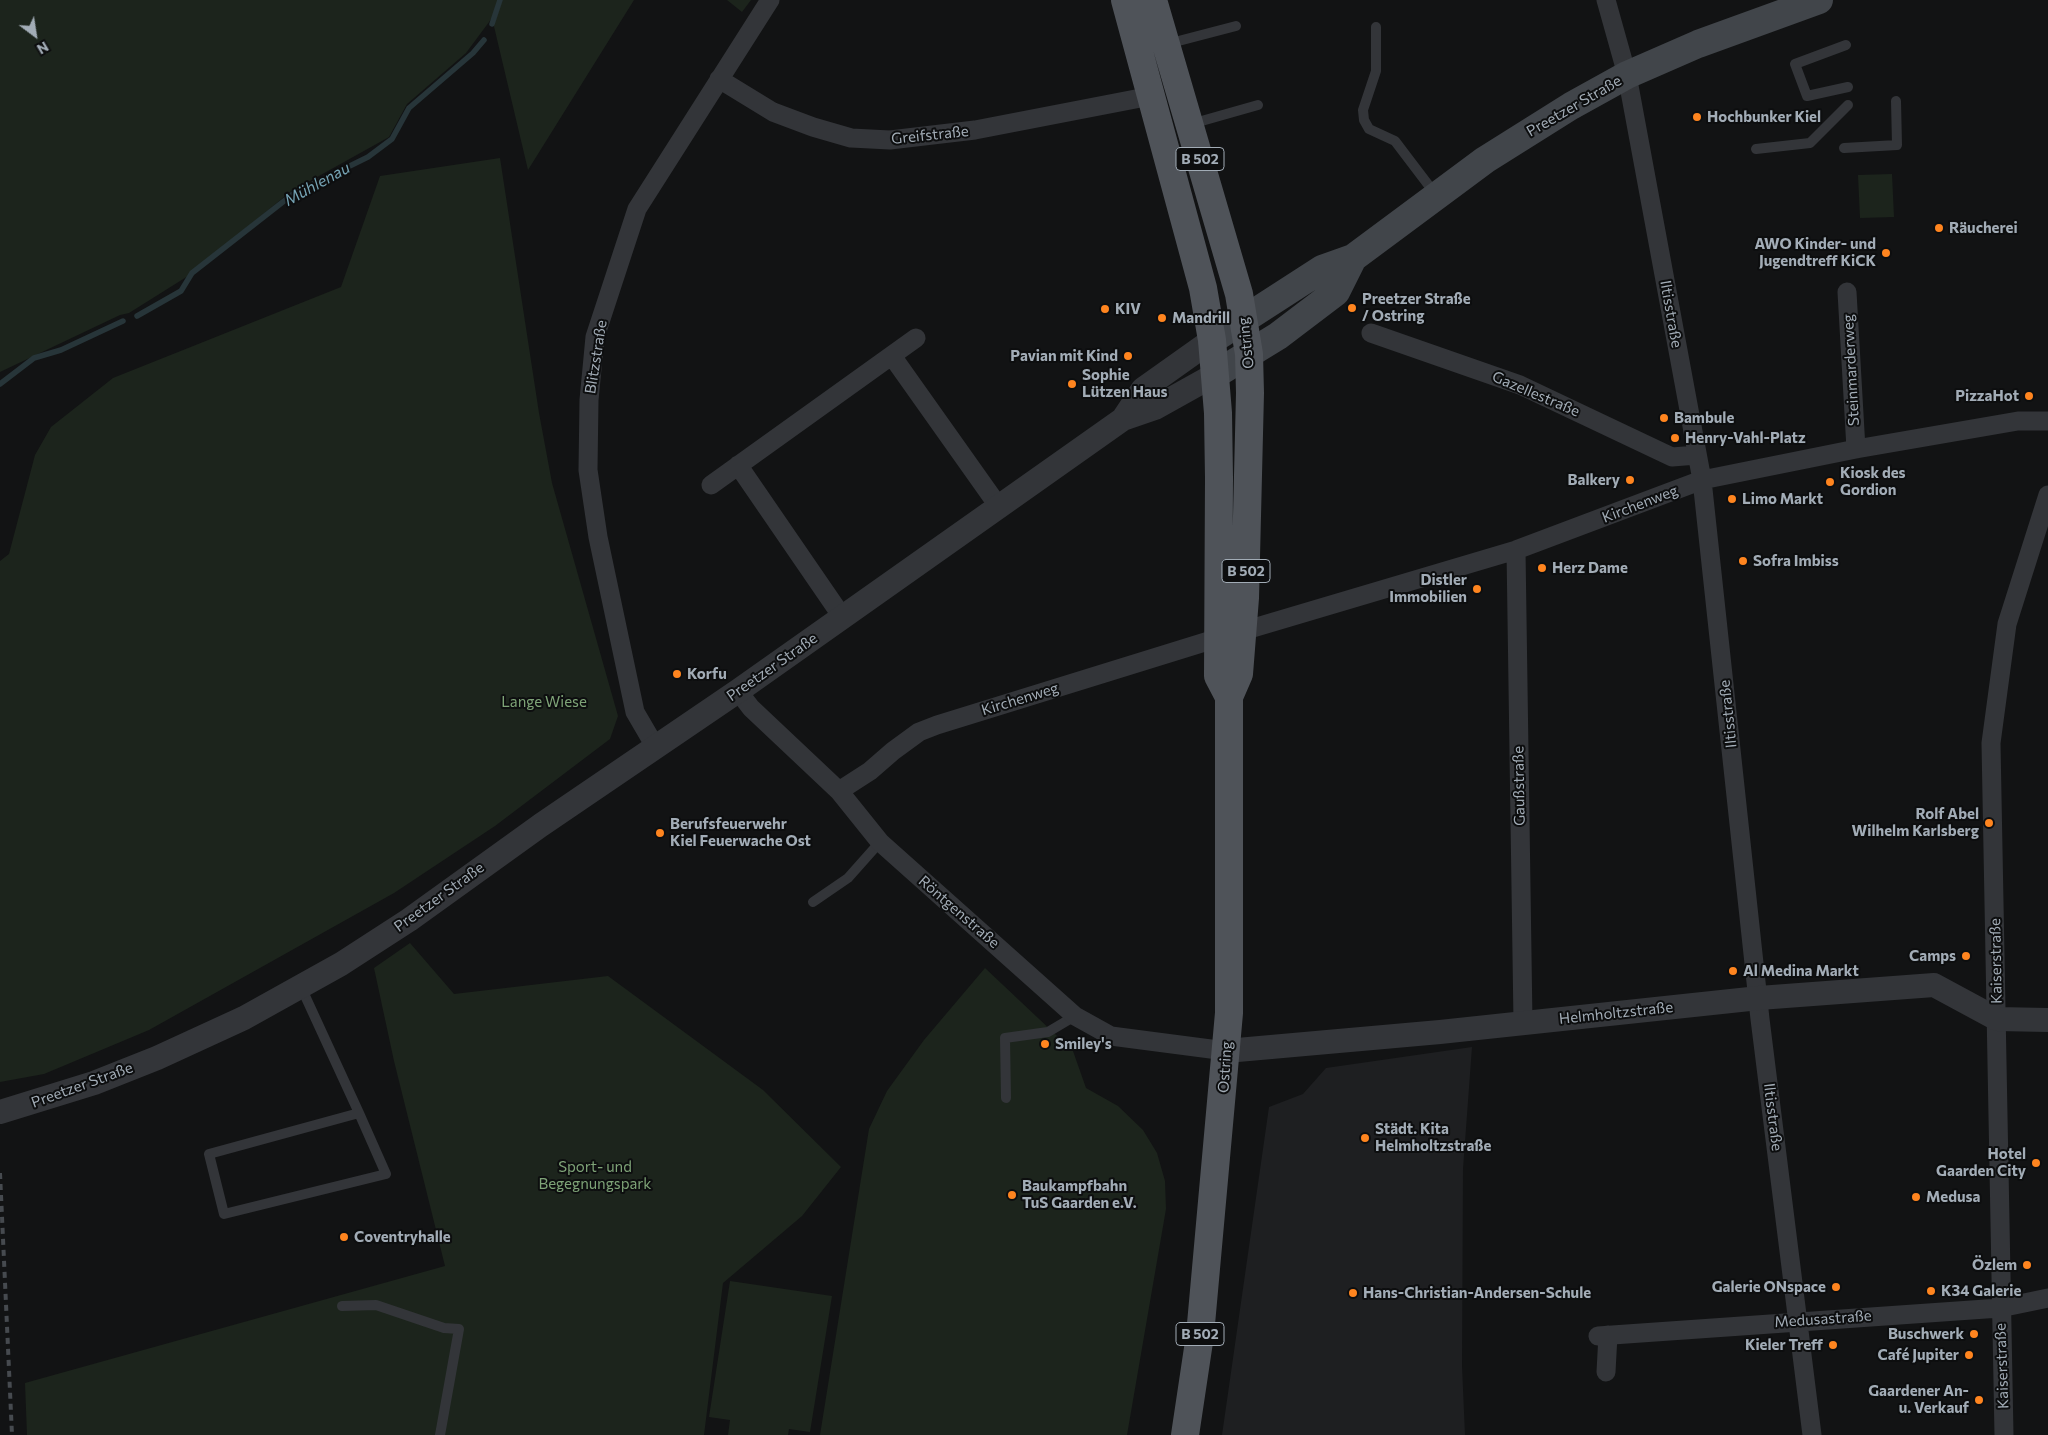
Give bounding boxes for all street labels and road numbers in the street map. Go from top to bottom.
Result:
street label: Preetzer Straße [1523,72,1625,140]
street label: Greifstraße [890,122,970,148]
road number: B 502 [1176,148,1224,170]
street label: Iltisstraße [1656,279,1686,349]
street label: Steinmarderweg [1839,314,1863,426]
street label: Ostring [1234,316,1258,370]
street label: Blitzstraße [581,319,611,395]
street label: Gazellestraße [1490,367,1582,421]
street label: Kirchenweg [1600,481,1680,527]
road number: B 502 [1222,560,1270,582]
street label: Preetzer Straße [723,629,821,705]
street label: Kirchenweg [979,679,1061,719]
street label: Iltisstraße [1715,679,1741,749]
street label: Gaußstraße [1509,746,1529,826]
street label: Preetzer Straße [391,858,487,936]
street label: Röntgenstraße [915,872,1003,952]
street label: Kaiserstraße [1986,918,2006,1004]
street label: Helmholtzstraße [1558,998,1674,1028]
street label: Ostring [1214,1041,1236,1093]
street label: Preetzer Straße [29,1058,135,1112]
street label: Iltisstraße [1760,1082,1786,1152]
street label: Medusastraße [1774,1307,1872,1331]
road number: B 502 [1176,1322,1224,1346]
street label: Kaiserstraße [1992,1323,2012,1409]

